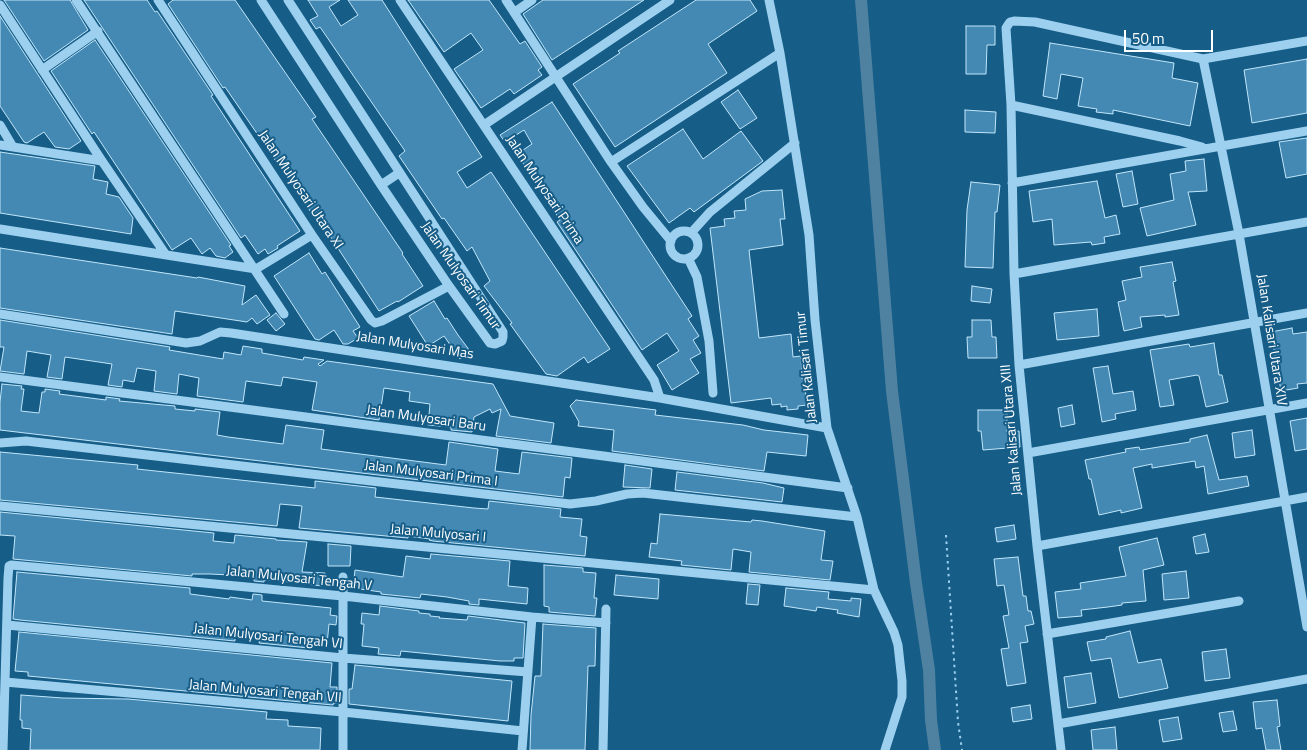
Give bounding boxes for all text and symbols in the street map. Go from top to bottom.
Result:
scale bar [1127,20,1216,52]
text: 50 m [1132,27,1165,50]
street label: Jalan Mulyosari Utara XI [254,127,346,253]
street label: Jalan Mulyosari Prima [501,132,587,248]
street label: Jalan Mulyosari Timur [417,219,503,333]
street label: Jalan Kalisari Utara XIV [1252,273,1290,407]
street label: Jalan Kalisari Timur [793,310,821,424]
street label: Jalan Mulyosari Mas [355,328,475,364]
street label: Jalan Kalisari Utara XIII [998,364,1026,496]
street label: Jalan Mulyosari Baru [365,402,487,436]
street label: Jalan Mulyosari Prima I [363,457,499,491]
street label: Jalan Mulyosari I [389,521,487,547]
street label: Jalan Mulyosari Tengah V [225,563,373,595]
street label: Jalan Mulyosari Tengah VI [193,621,343,653]
street label: Jalan Mulyosari Tengah VII [188,677,342,707]

